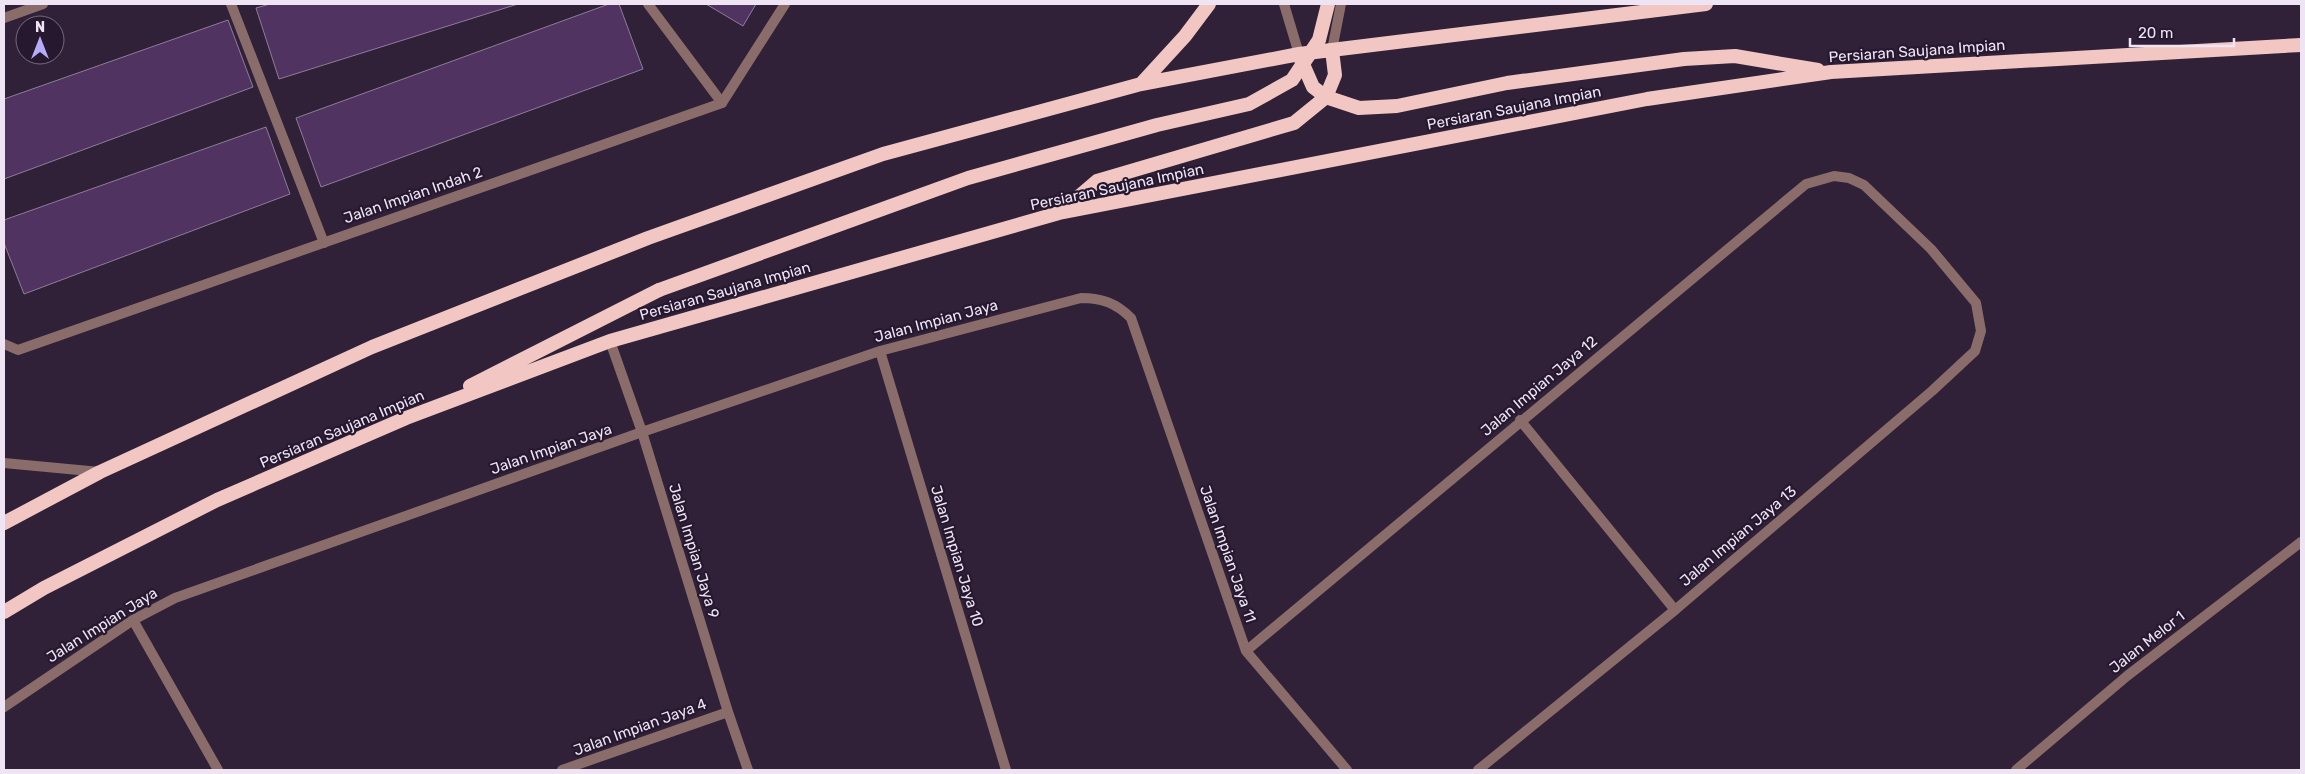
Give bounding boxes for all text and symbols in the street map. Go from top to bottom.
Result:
north arrow [15,15,65,65]
scale bar [2130,15,2234,47]
text: N [35,19,45,36]
text: 20 m [2138,24,2173,42]
street label: Persiaran Saujana Impian [1828,36,2006,66]
street label: Persiaran Saujana Impian [1425,82,1603,134]
street label: Persiaran Saujana Impian [1029,160,1205,214]
street label: Jalan Impian Indah 2 [341,163,485,227]
street label: Persiaran Saujana Impian [637,258,813,324]
street label: Jalan Impian Jaya [872,296,1000,346]
street label: Jalan Impian Jaya 12 [1477,332,1601,440]
street label: Persiaran Saujana Impian [257,386,427,472]
street label: Jalan Impian Jaya [488,420,614,478]
street label: Jalan Impian Jaya 9 [665,481,723,621]
street label: Jalan Impian Jaya 13 [1676,482,1800,590]
street label: Jalan Impian Jaya 10 [927,483,987,629]
street label: Jalan Impian Jaya 11 [1196,483,1260,625]
street label: Jalan Impian Jaya [43,584,161,666]
street label: Jalan Melor 1 [2106,607,2188,677]
street label: Jalan Impian Jaya 4 [571,695,709,759]

